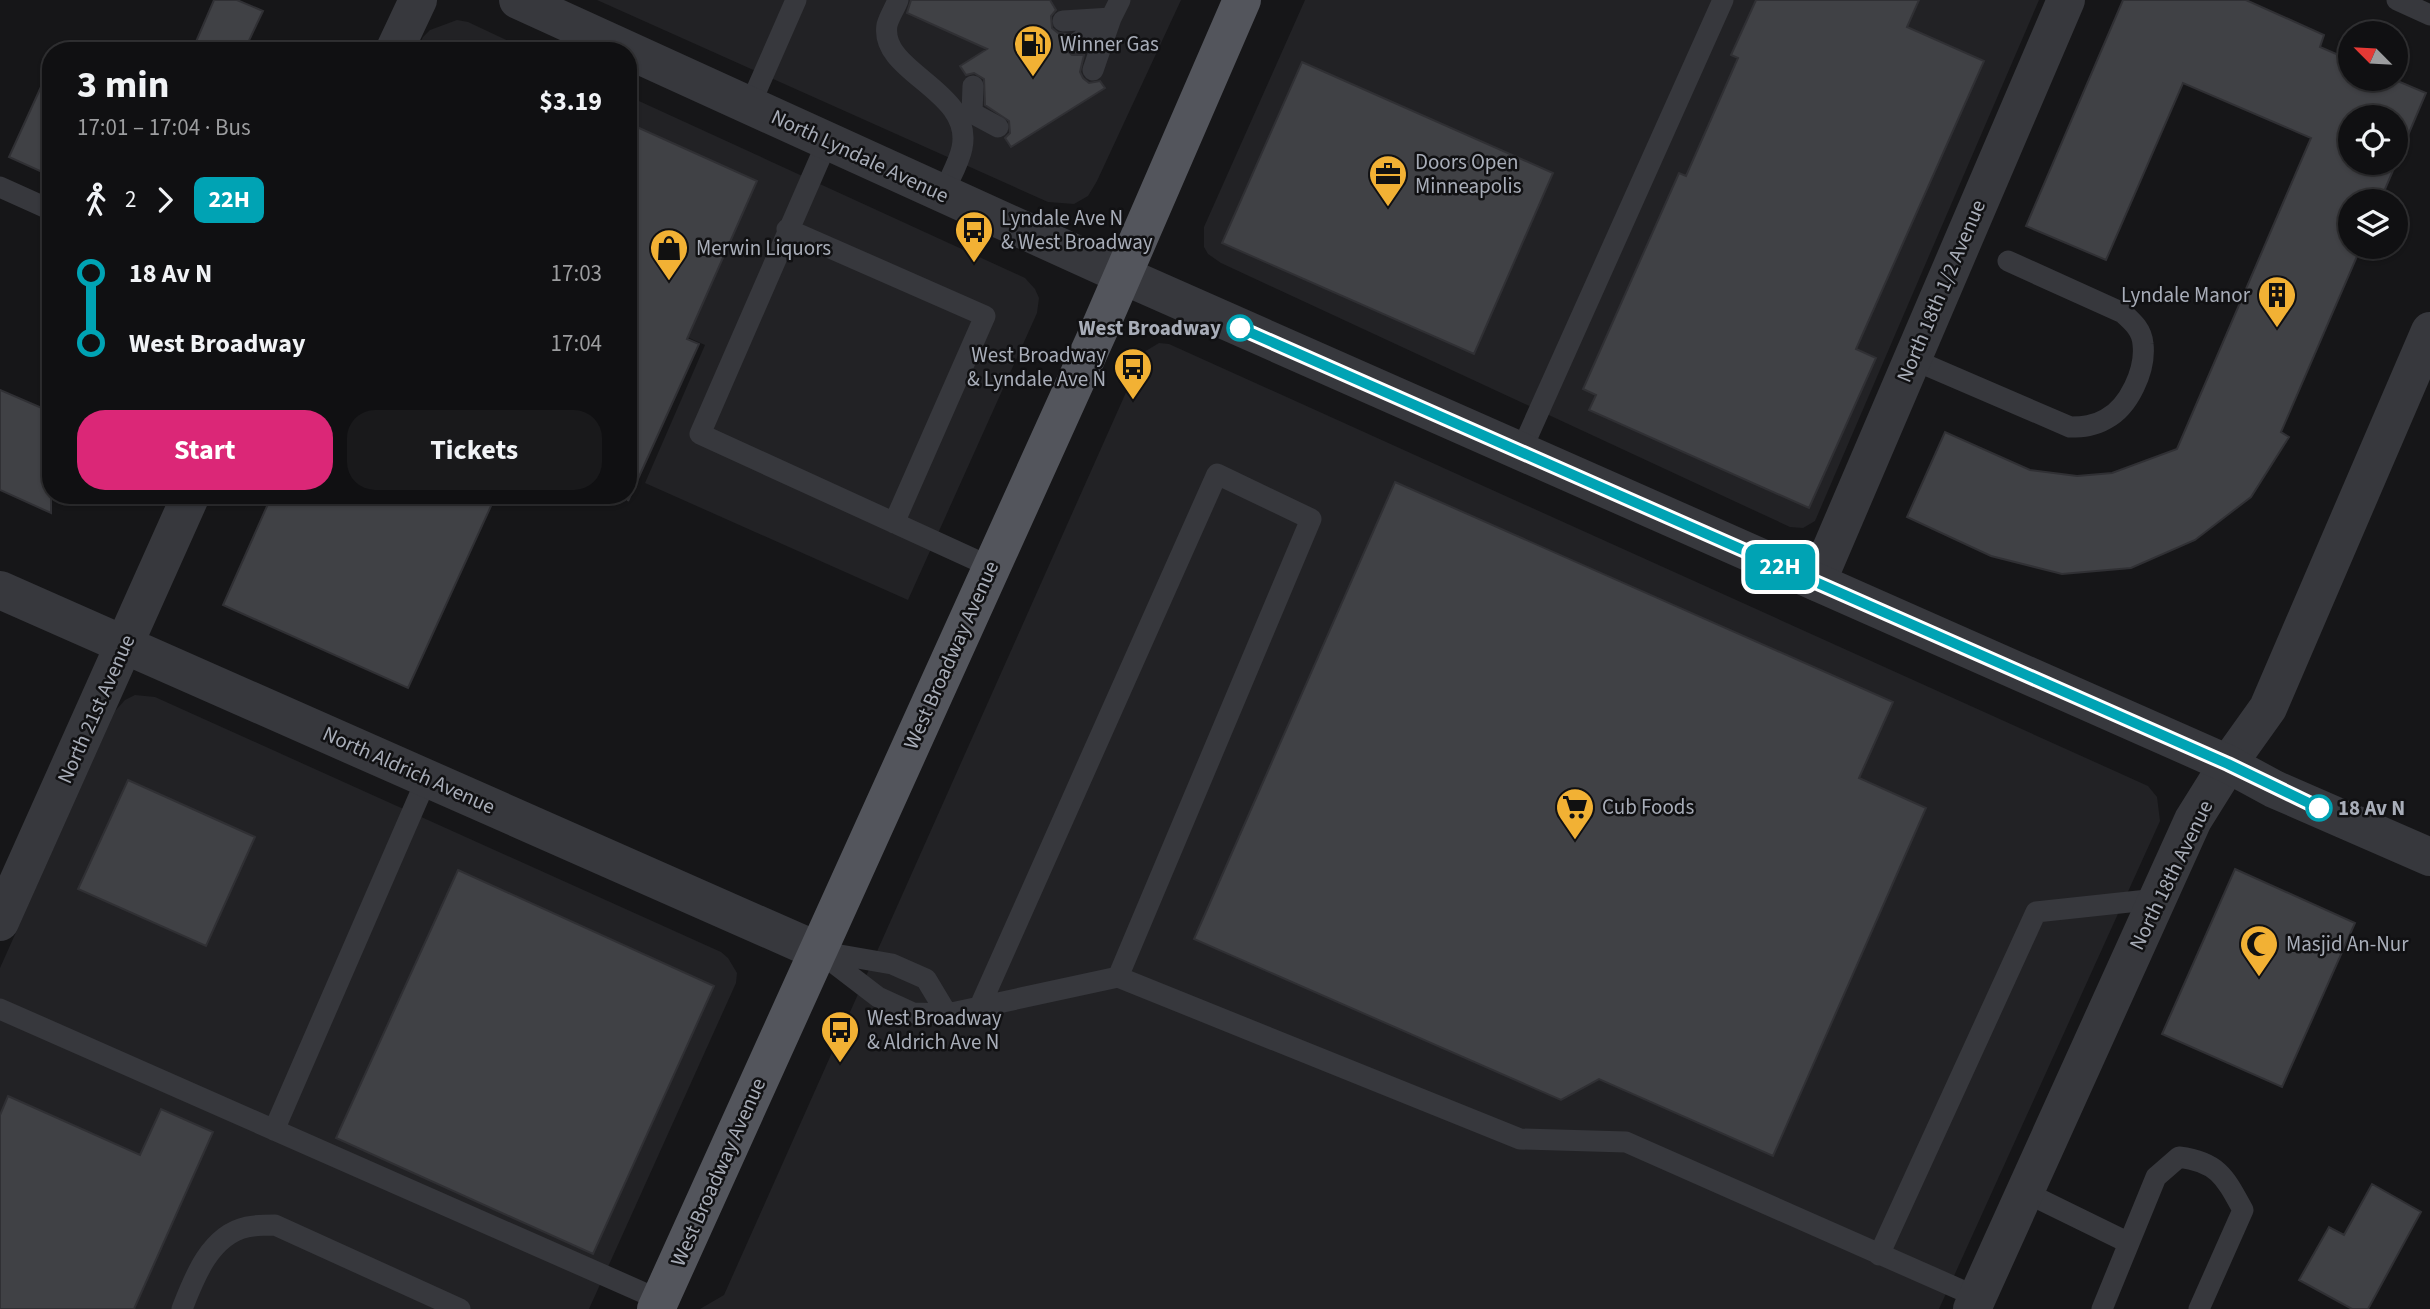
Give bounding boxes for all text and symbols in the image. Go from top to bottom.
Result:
north arrow [2338,21,2408,91]
map controls [2338,21,2408,259]
fuel station icon: Winner Gas [1012,23,1054,78]
place label: Winner Gas [1060,29,1159,59]
text: 3 min [77,58,169,112]
text: $3.19 [539,83,602,120]
street label: North Lyndale Avenue [766,102,954,210]
button: locate [2338,105,2408,175]
text: 17:01 – 17:04 · Bus [77,111,251,144]
place label: Doors Open Minneapolis [1415,147,1522,201]
office icon: Doors Open Minneapolis [1367,153,1409,208]
icon: walk [77,181,115,219]
icon: forward [146,181,184,219]
text: 22H [208,182,250,217]
text: 2 [125,183,136,216]
button: layers [2338,189,2408,259]
street label: North 18th 1/2 Avenue [1889,195,1993,387]
place label: Lyndale Ave N & West Broadway [1001,203,1153,257]
bus stop icon: Lyndale Ave N & West Broadway [953,209,995,264]
shop icon: Merwin Liquors [648,227,690,282]
place label: Merwin Liquors [696,233,831,263]
text: 18 Av N [129,255,212,292]
text: 17:03 [551,257,602,290]
building icon: Lyndale Manor [2256,274,2298,329]
place label: Lyndale Manor [2121,280,2251,310]
place label: West Broadway [1078,313,1221,343]
marker: West Broadway [1227,315,1253,341]
text: West Broadway [129,325,306,362]
text: 17:04 [551,327,602,360]
place label: West Broadway & Lyndale Ave N [967,340,1106,394]
bus stop icon: West Broadway & Lyndale Ave N [1112,346,1154,401]
button: Start [77,410,333,490]
button: Tickets [347,410,602,490]
line badge: 22H [1740,544,1820,590]
text: 22H [1759,549,1801,584]
street label: West Broadway Avenue [896,556,1006,754]
street label: North 21st Avenue [50,630,142,788]
street label: North Aldrich Avenue [318,719,500,821]
supermarket icon: Cub Foods [1554,786,1596,841]
place label: Cub Foods [1602,792,1695,822]
place label: 18 Av N [2338,793,2405,823]
street label: North 18th Avenue [2122,795,2220,955]
marker: 18 Av N [2306,795,2332,821]
mosque icon: Masjid An-Nur [2238,923,2280,978]
place label: Masjid An-Nur [2286,929,2409,959]
place label: West Broadway & Aldrich Ave N [867,1003,1002,1057]
bus stop icon: West Broadway & Aldrich Ave N [819,1009,861,1064]
street label: West Broadway Avenue [663,1073,773,1271]

